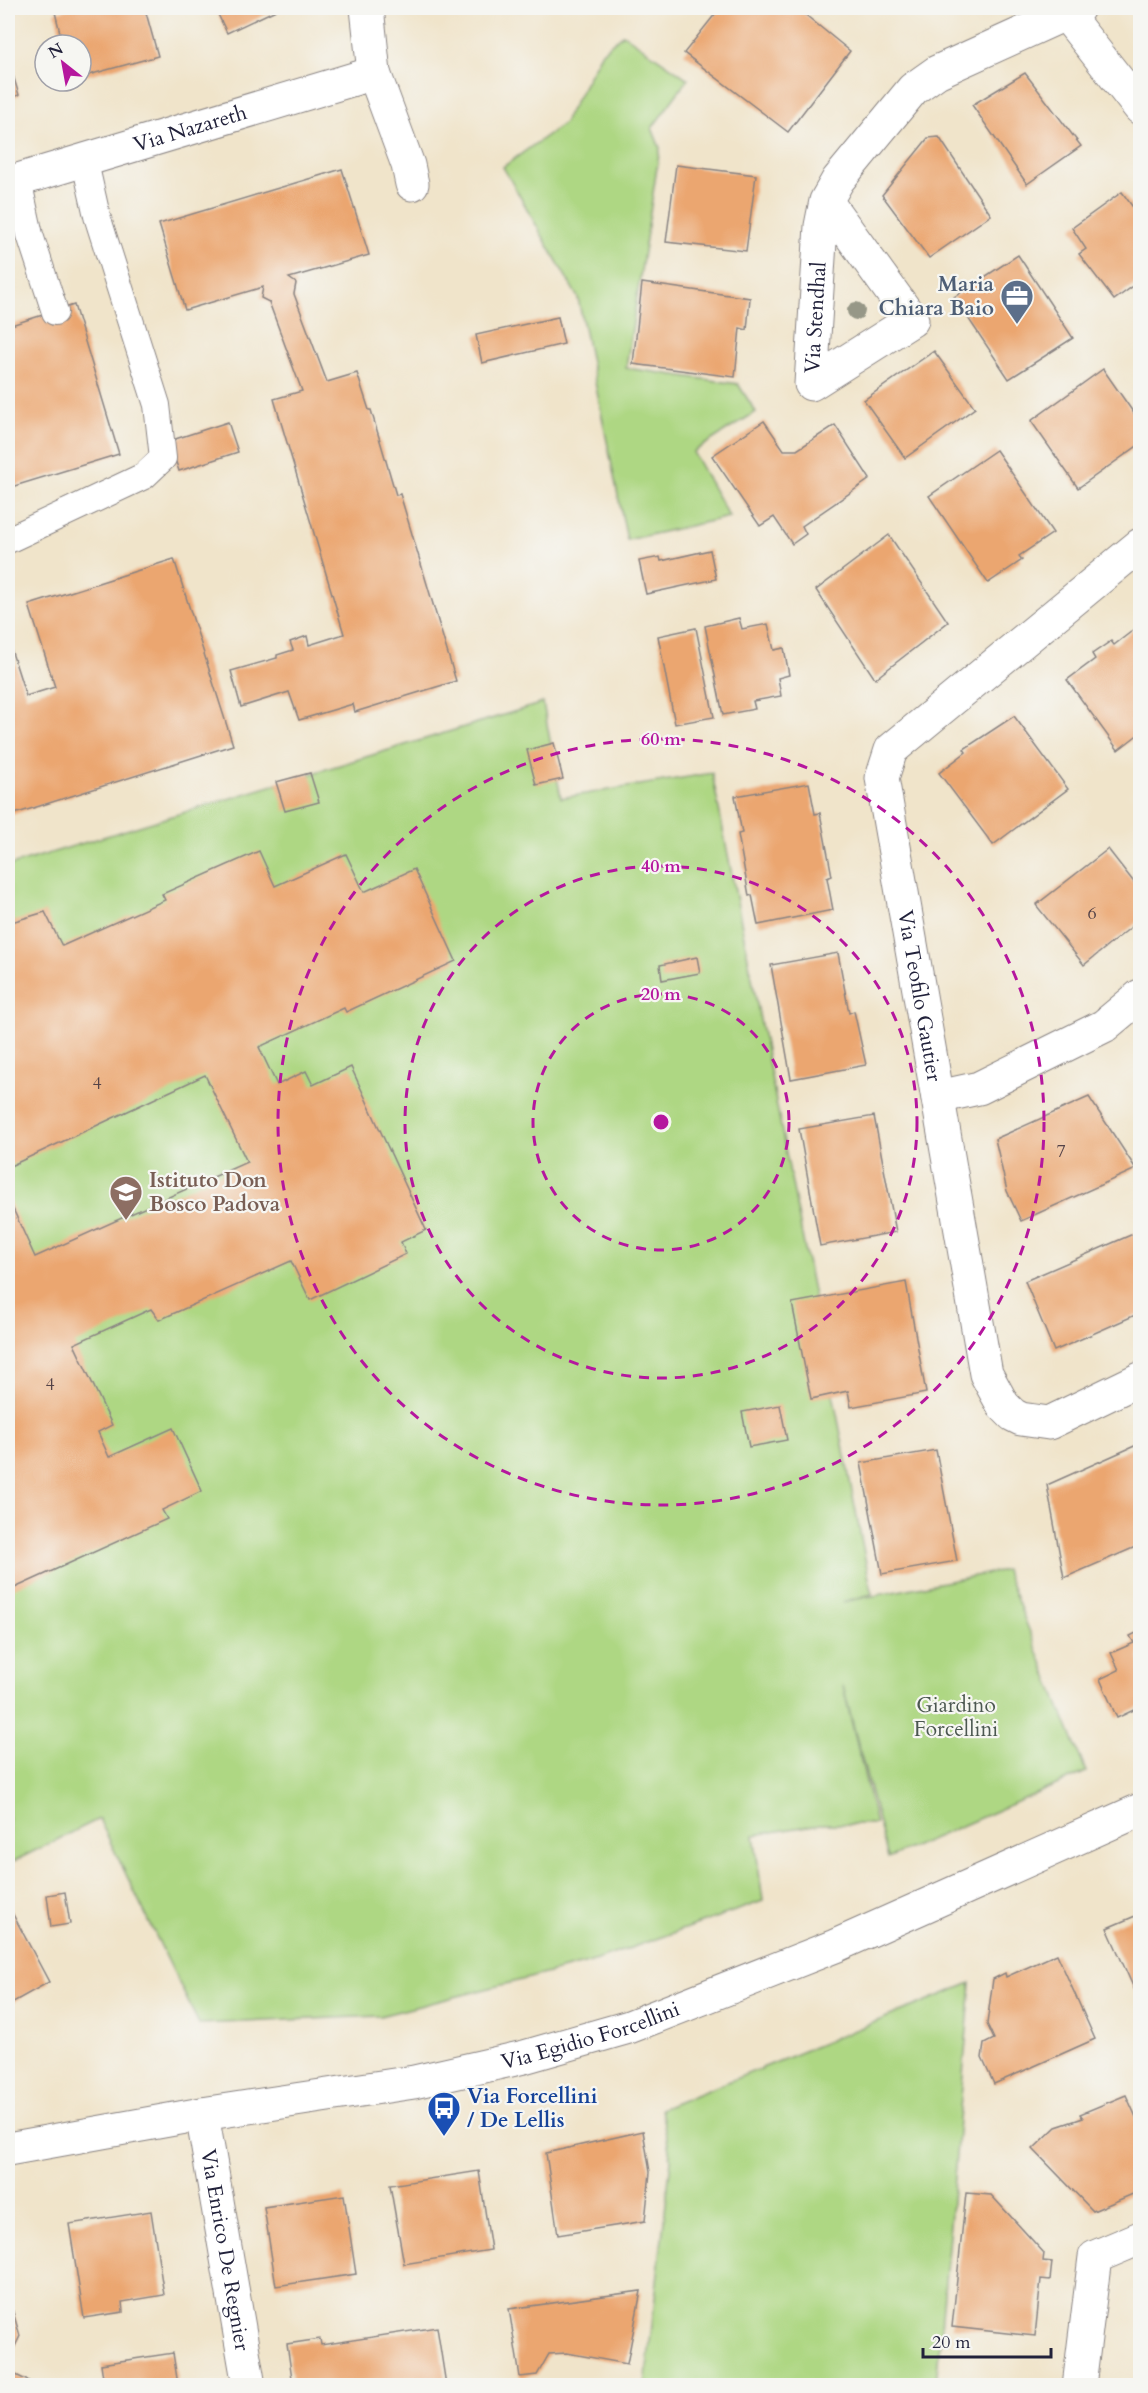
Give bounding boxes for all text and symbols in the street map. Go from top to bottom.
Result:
north arrow [33,33,93,93]
text: N [44,38,68,64]
street label: Via Nazareth [130,98,251,160]
street label: Via Stendhal [798,261,834,374]
place label: Maria Chiara Baio [878,270,995,323]
office icon: Maria Chiara Baio [999,278,1035,325]
text: 60 m [641,727,681,752]
text: 40 m [641,854,681,879]
house number: 6 [1087,901,1097,926]
street label: Via Teofilo Gautier [890,908,949,1084]
text: 20 m [641,982,681,1007]
house number: 4 [92,1071,102,1096]
centre of rings [651,1112,671,1132]
house number: 7 [1056,1139,1066,1164]
place label: Istituto Don Bosco Padova [149,1166,281,1219]
school or university icon: Istituto Don Bosco Padova [108,1174,144,1221]
house number: 4 [45,1372,55,1397]
park label: Giardino Forcellini [914,1691,998,1744]
street label: Via Egidio Forcellini [498,1994,684,2077]
place label: Via Forcellini / De Lellis [467,2082,598,2135]
bus stop icon: Via Forcellini / De Lellis [426,2090,462,2137]
street label: Via Enrico De Regnier [193,2147,257,2354]
scale bar [923,2321,1050,2359]
text: 20 m [932,2330,971,2355]

